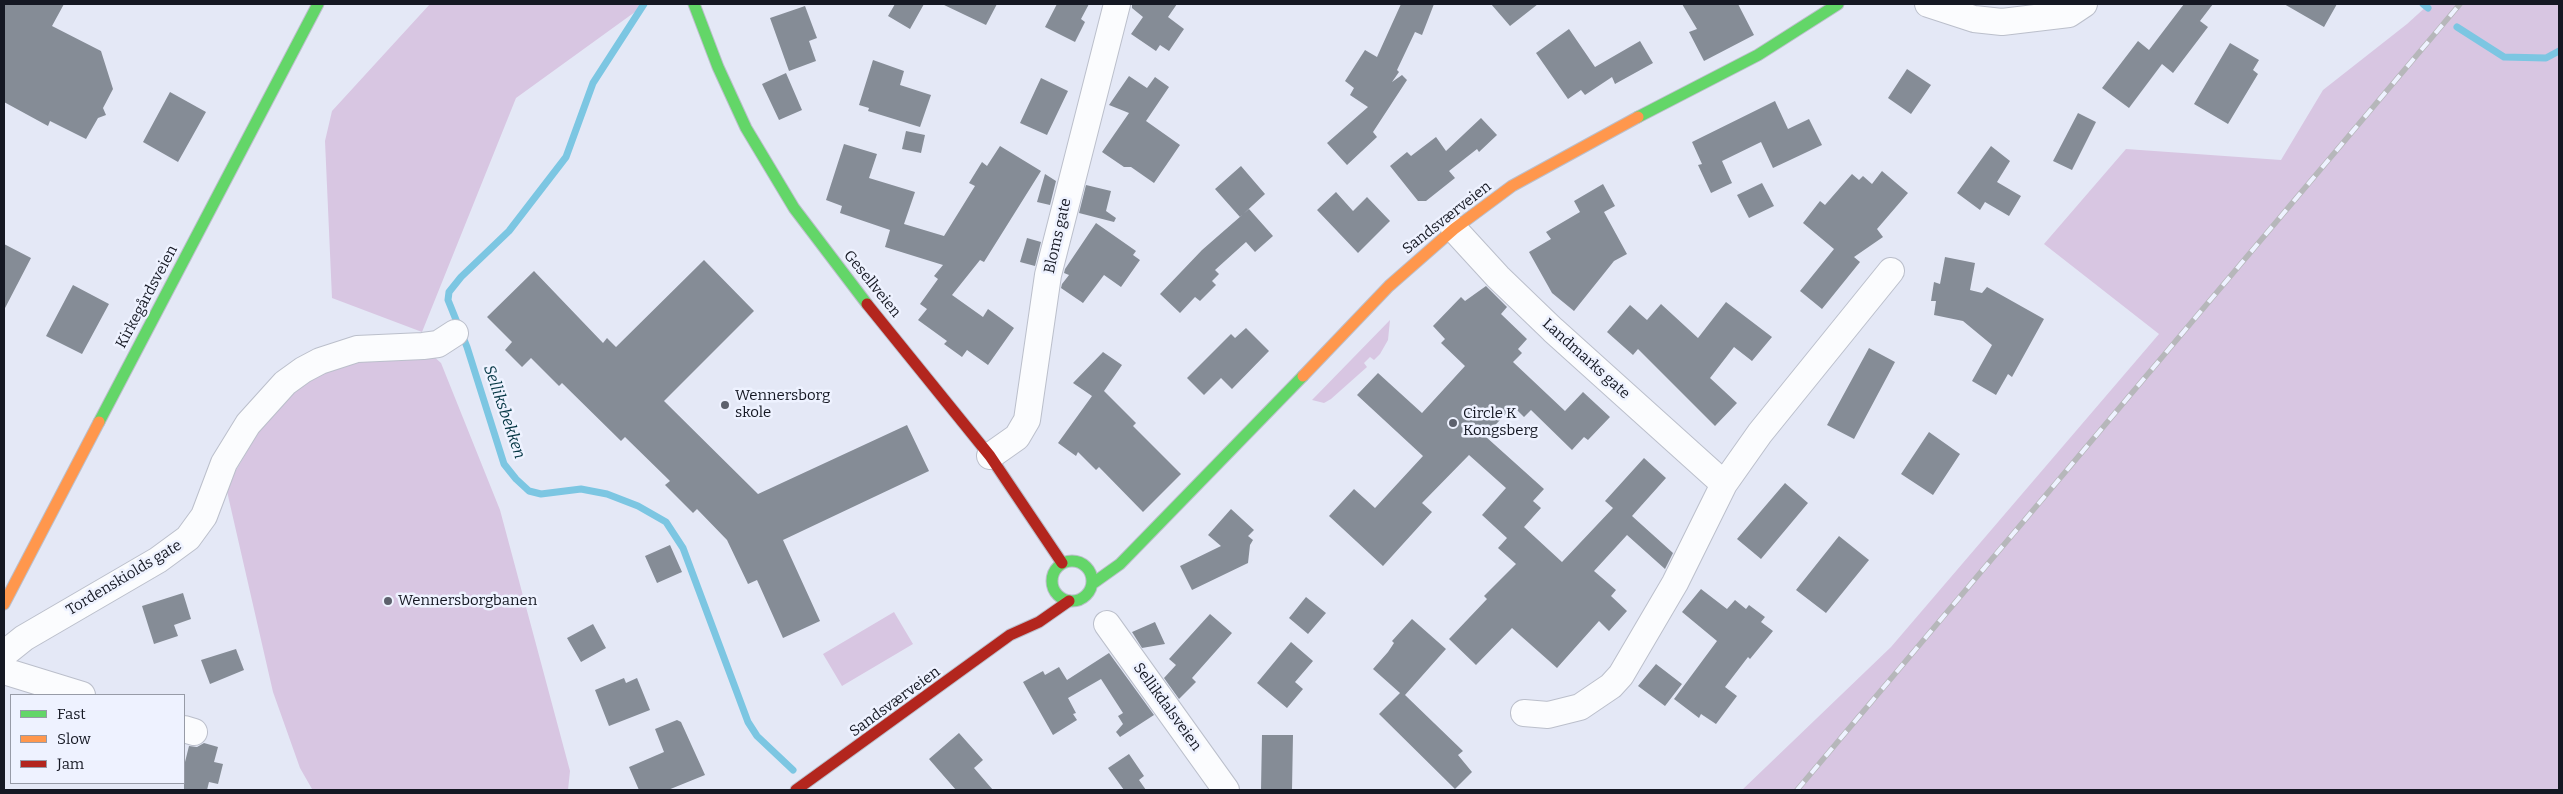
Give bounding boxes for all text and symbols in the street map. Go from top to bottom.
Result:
street label: Sandsværveien [1399,178,1495,258]
street label: Bloms gate [1041,197,1075,275]
street label: Kirkegårdsveien [112,242,182,352]
street label: Gesellveien [840,247,904,321]
street label: Landmarks gate [1538,315,1634,403]
water label: Selliksbekken [479,363,529,461]
place label: Wennersborg skole [735,387,830,422]
marker: Wennersborg skole [719,399,731,411]
place label: Circle K Kongsberg [1463,405,1538,440]
marker: Circle K Kongsberg [1447,417,1459,429]
street label: Tordenskiolds gate [63,536,185,620]
place label: Wennersborgbanen [398,592,537,610]
marker: Wennersborgbanen [382,595,394,607]
street label: Sellikdalsveien [1129,660,1205,754]
street label: Sandsværveien [846,663,944,741]
legend [10,694,185,784]
text: Fast [57,705,86,723]
text: Slow [57,730,91,748]
text: Jam [57,755,84,773]

